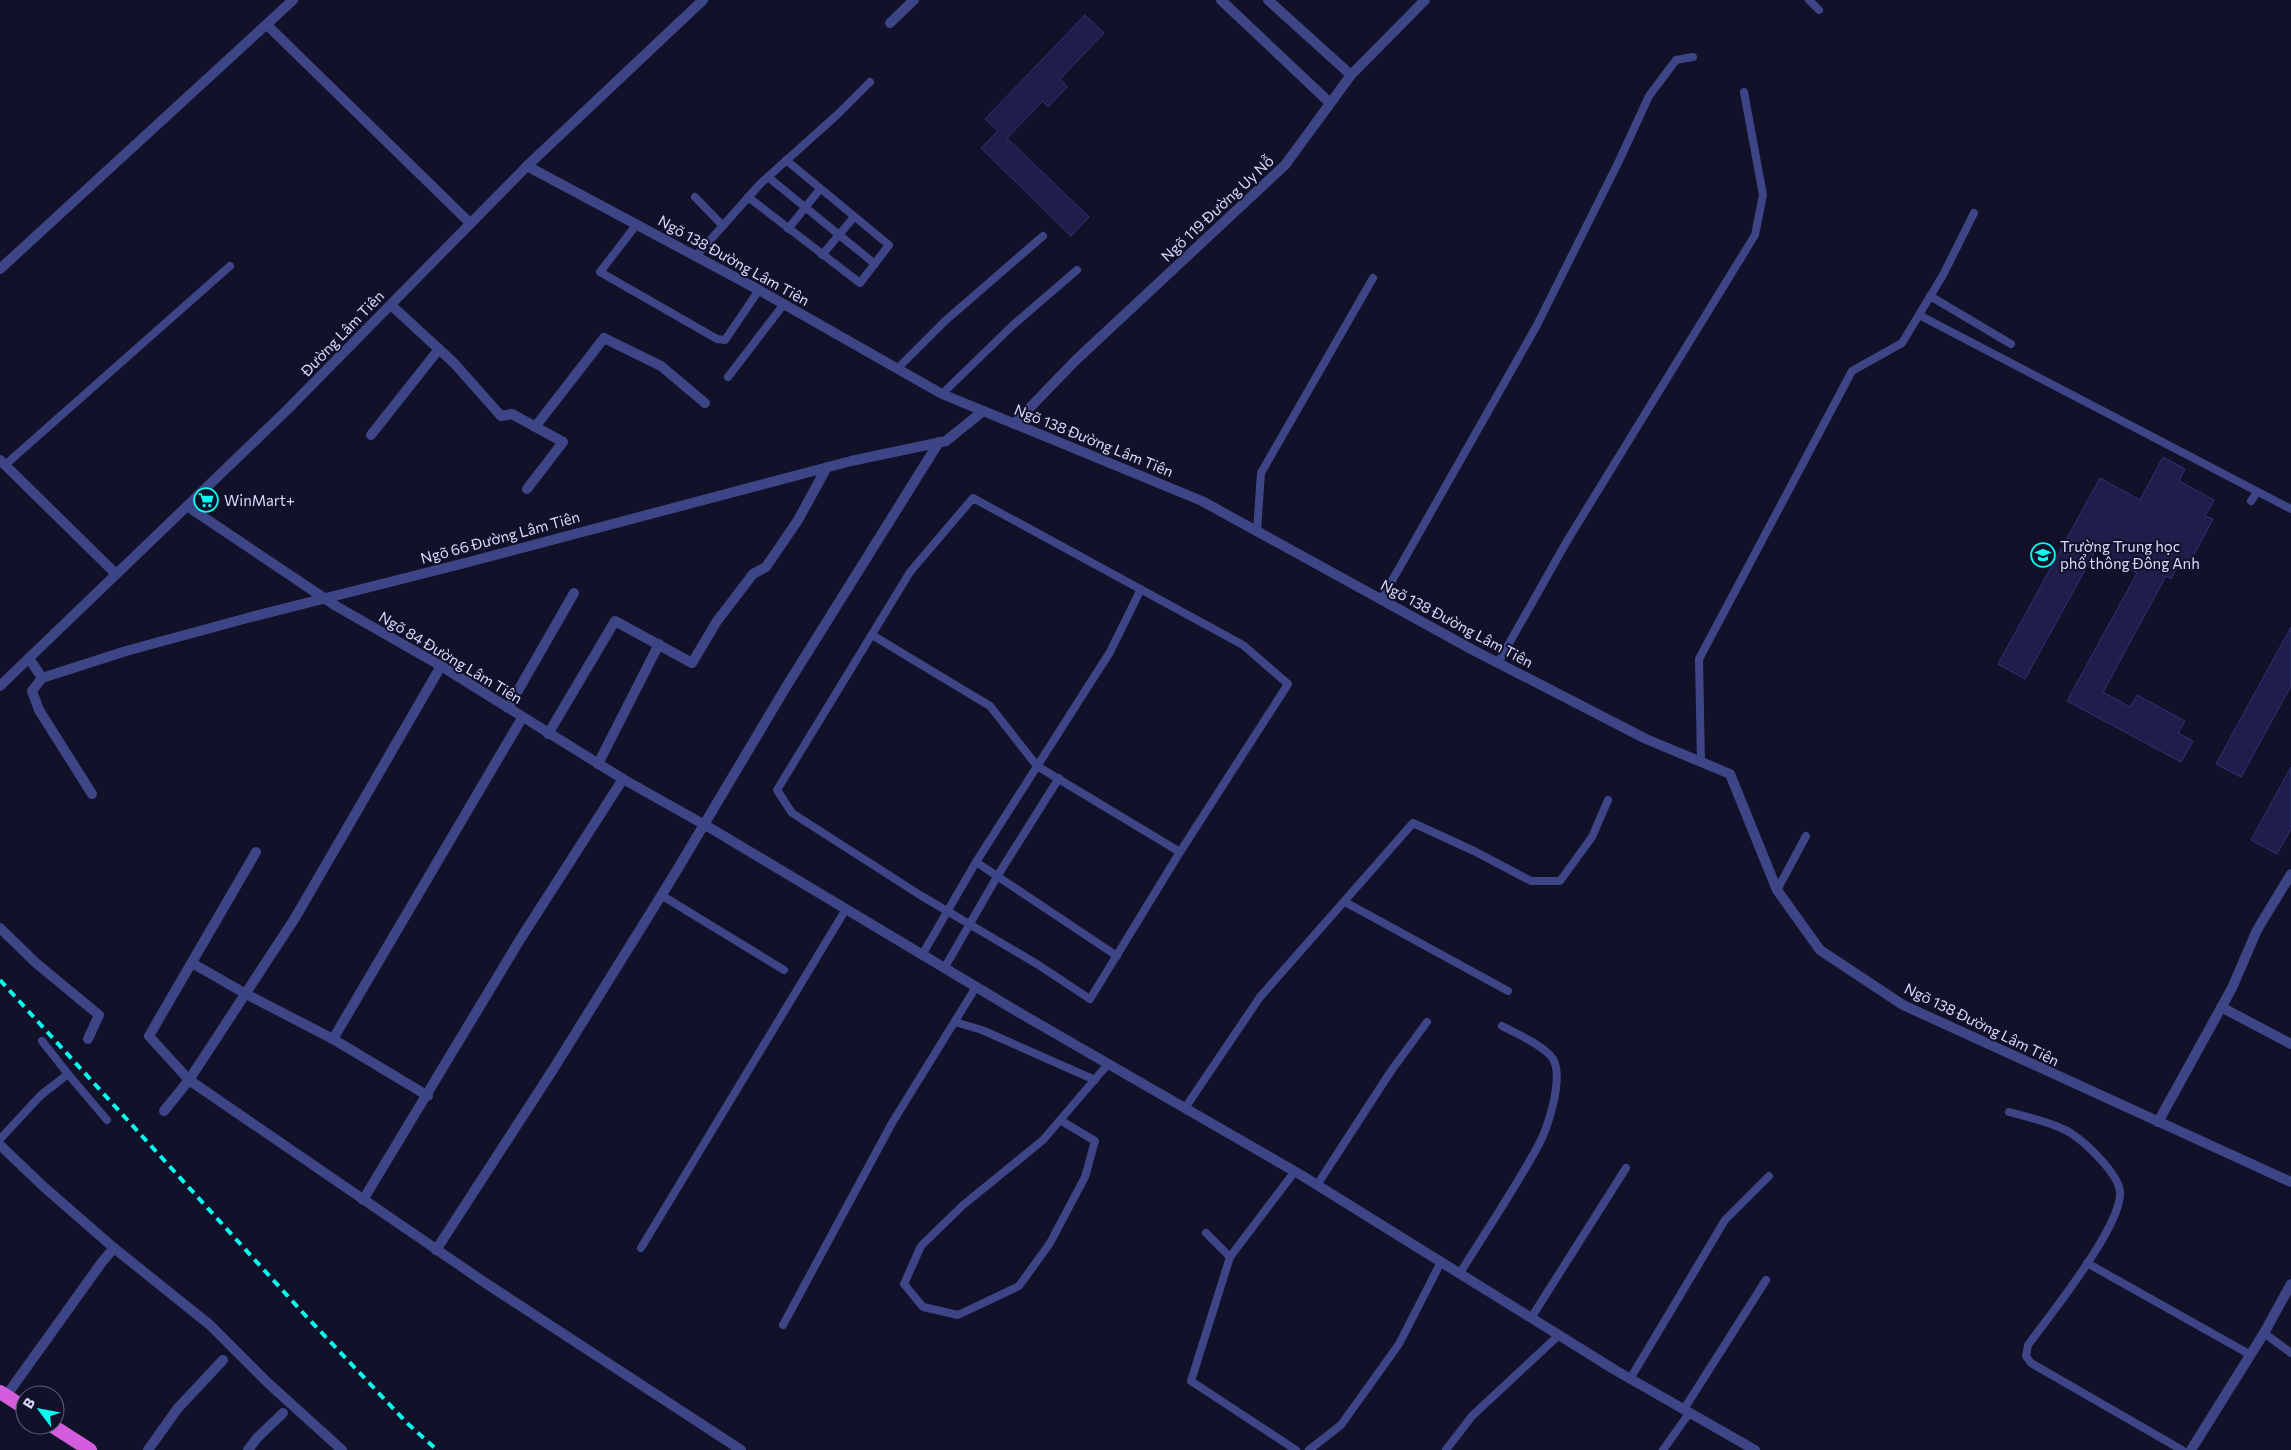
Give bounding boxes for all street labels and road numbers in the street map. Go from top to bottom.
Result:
street label: Ngõ 119 Đường Uy Nỗ [1157,151,1277,265]
street label: Ngõ 138 Đường Lâm Tiên [655,211,813,309]
street label: Đường Lâm Tiên [296,286,387,380]
street label: Ngõ 138 Đường Lâm Tiên [1012,400,1176,480]
street label: Ngõ 66 Đường Lâm Tiên [418,507,582,567]
street label: Ngõ 138 Đường Lâm Tiên [1378,575,1536,671]
street label: Ngõ 84 Đường Lâm Tiên [376,607,526,707]
street label: Ngõ 138 Đường Lâm Tiên [1902,979,2062,1069]

